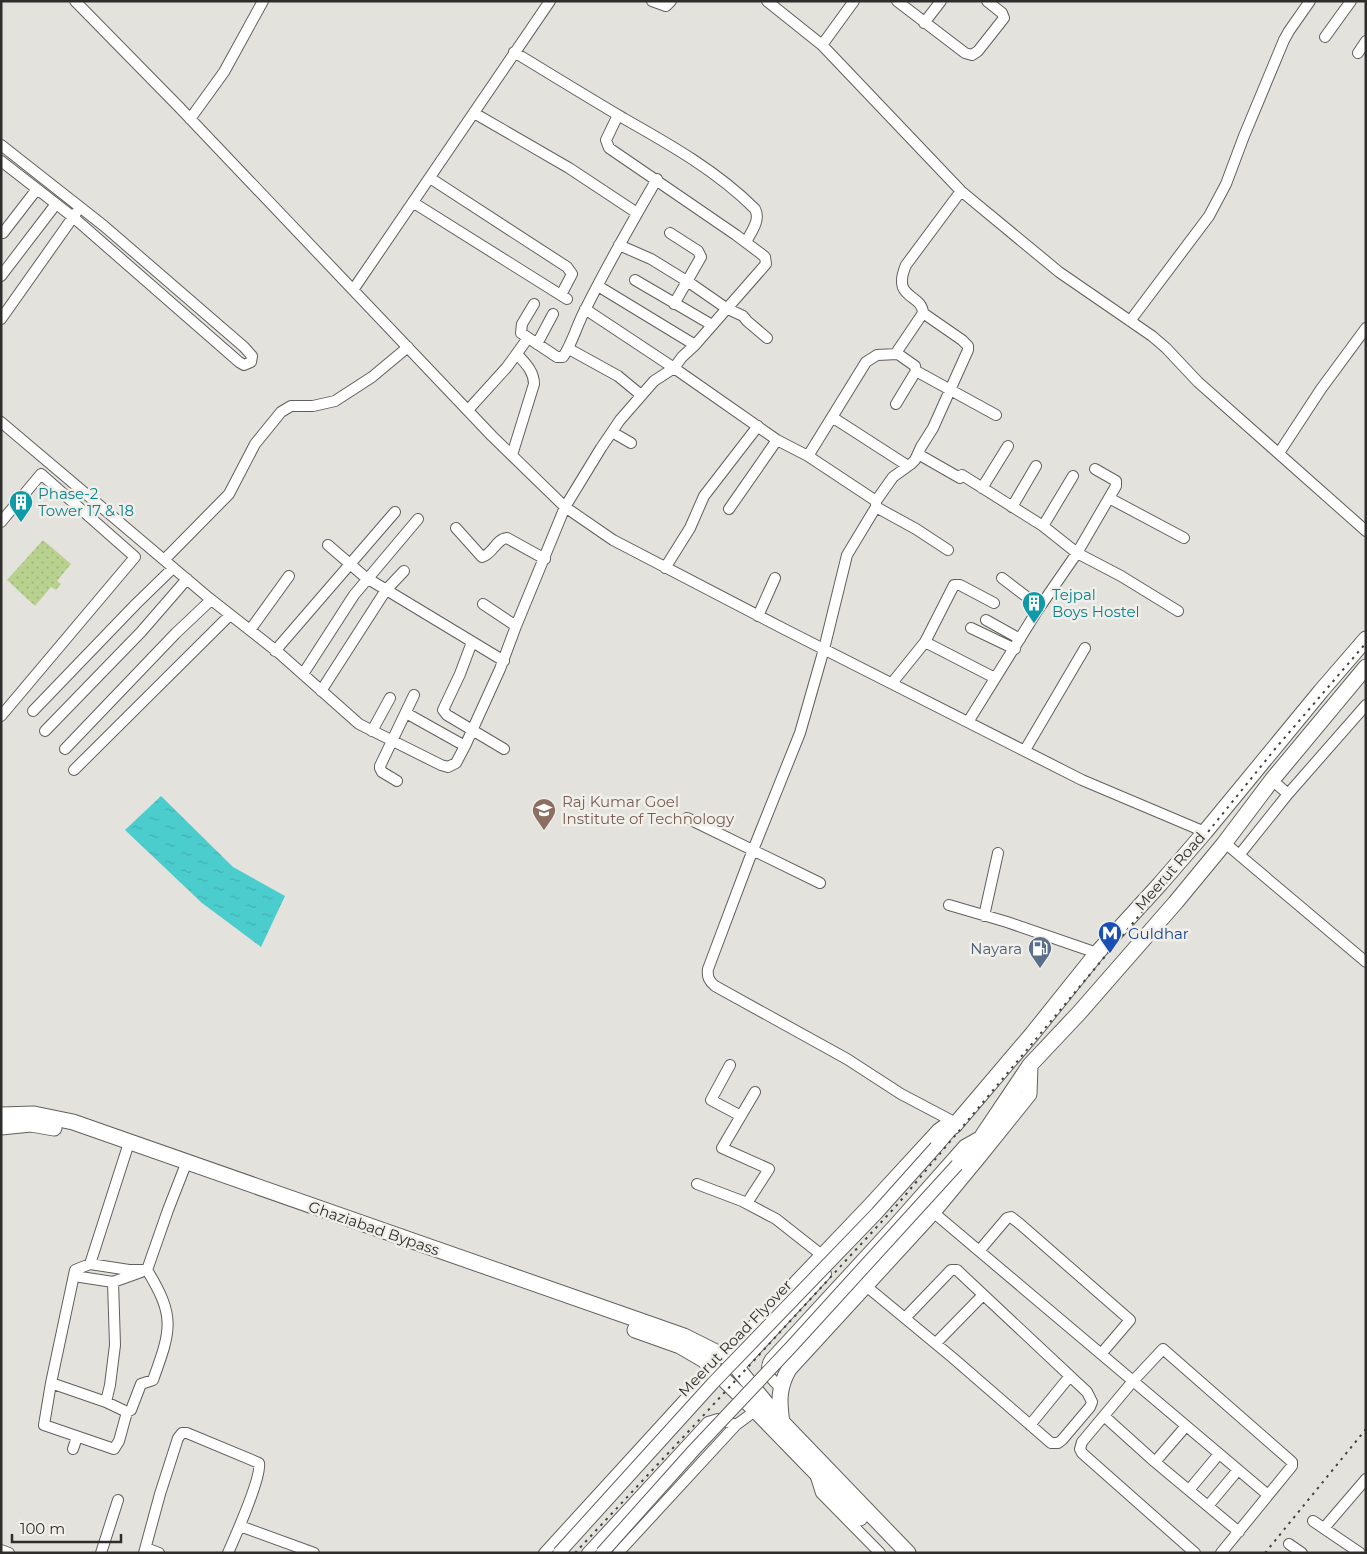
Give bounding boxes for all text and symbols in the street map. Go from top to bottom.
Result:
place label: Phase-2 Tower 17 & 18 [38,484,134,520]
building icon: Phase-2 Tower 17 & 18 [8,489,34,523]
place label: Tejpal Boys Hostel [1052,585,1140,621]
building icon: Tejpal Boys Hostel [1021,590,1047,624]
place label: Raj Kumar Goel Institute of Technology [562,792,735,828]
school or university icon: Raj Kumar Goel Institute of Technology [531,797,557,831]
street label: Meerut Road [1131,828,1209,914]
metro station icon: Guldhar [1097,920,1123,954]
place label: Guldhar [1128,924,1189,943]
fuel station icon: Nayara [1027,935,1053,969]
place label: Nayara [970,939,1022,958]
street label: Ghaziabad Bypass [306,1197,442,1259]
street label: Meerut Road Flyover [674,1276,796,1400]
scale bar [12,1512,121,1544]
text: 100 m [20,1519,65,1538]

